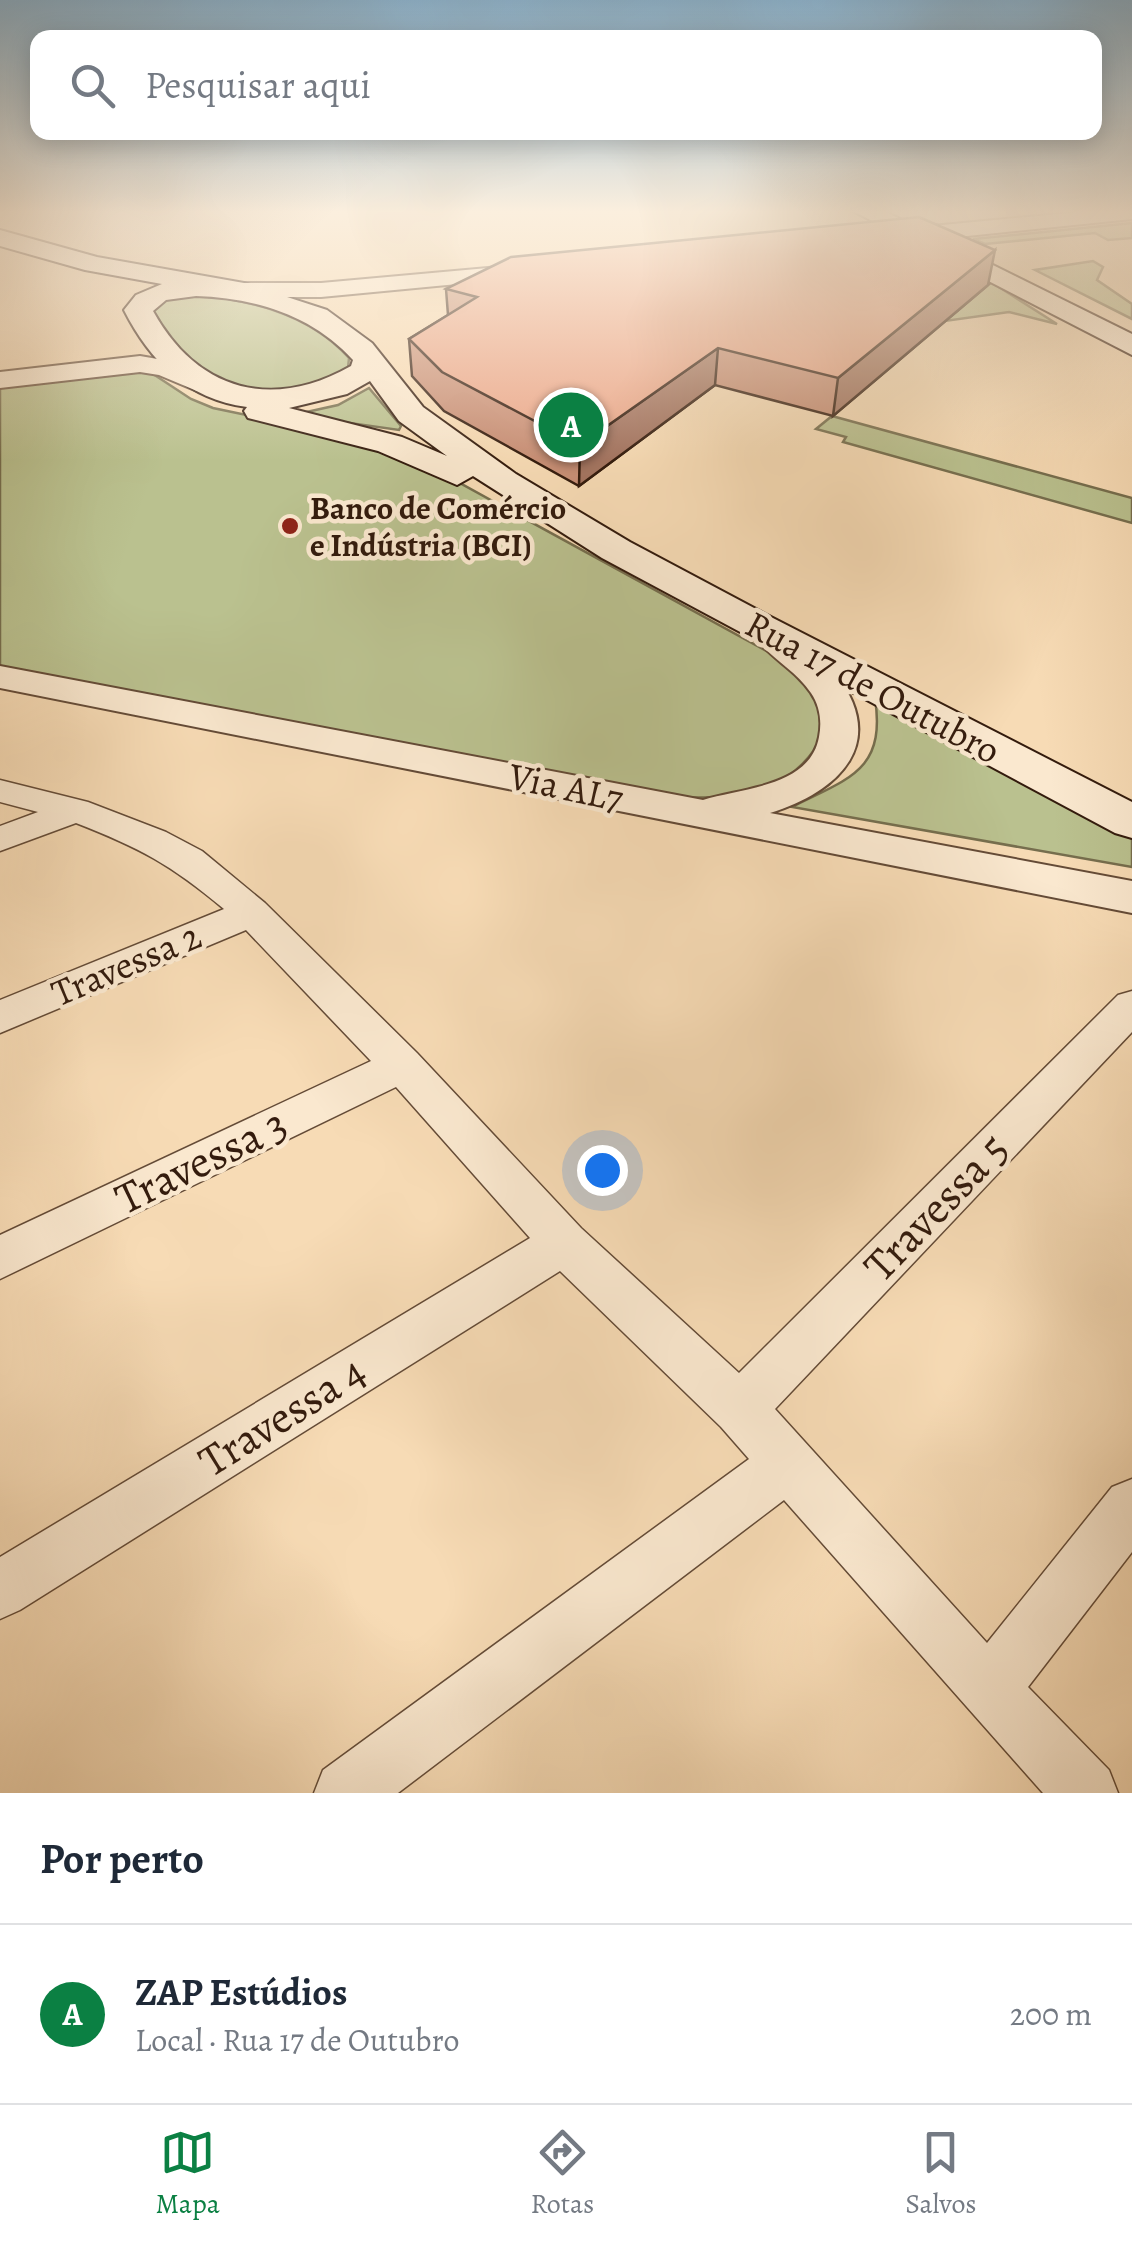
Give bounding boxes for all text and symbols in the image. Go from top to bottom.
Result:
search box [30,30,1102,140]
icon: search [65,58,120,113]
text: Pesquisar aqui [145,59,371,111]
pin: A [538,388,604,462]
place label: Banco de Comércio e Indústria (BCI) [310,486,566,567]
marker: Banco de Comércio e Indústria (BCI) [279,515,301,537]
street label: Rua 17 de Outubro [736,598,1010,776]
street label: Via AL7 [503,749,628,824]
street label: Travessa 2 [43,909,209,1019]
street label: Travessa 3 [105,1093,297,1229]
street label: Travessa 5 [849,1119,1023,1295]
your location [577,1145,628,1196]
street label: Travessa 4 [187,1340,377,1492]
text: Por perto [40,1830,204,1887]
text: ZAP Estúdios [135,1966,347,2018]
text: A [62,1992,83,2036]
text: 200 m [1010,1992,1092,2036]
text: Local · Rua 17 de Outubro [135,2018,459,2062]
tab: Mapa [155,2125,220,2223]
tab: Rotas [531,2125,594,2223]
tab: Salvos [905,2125,977,2223]

